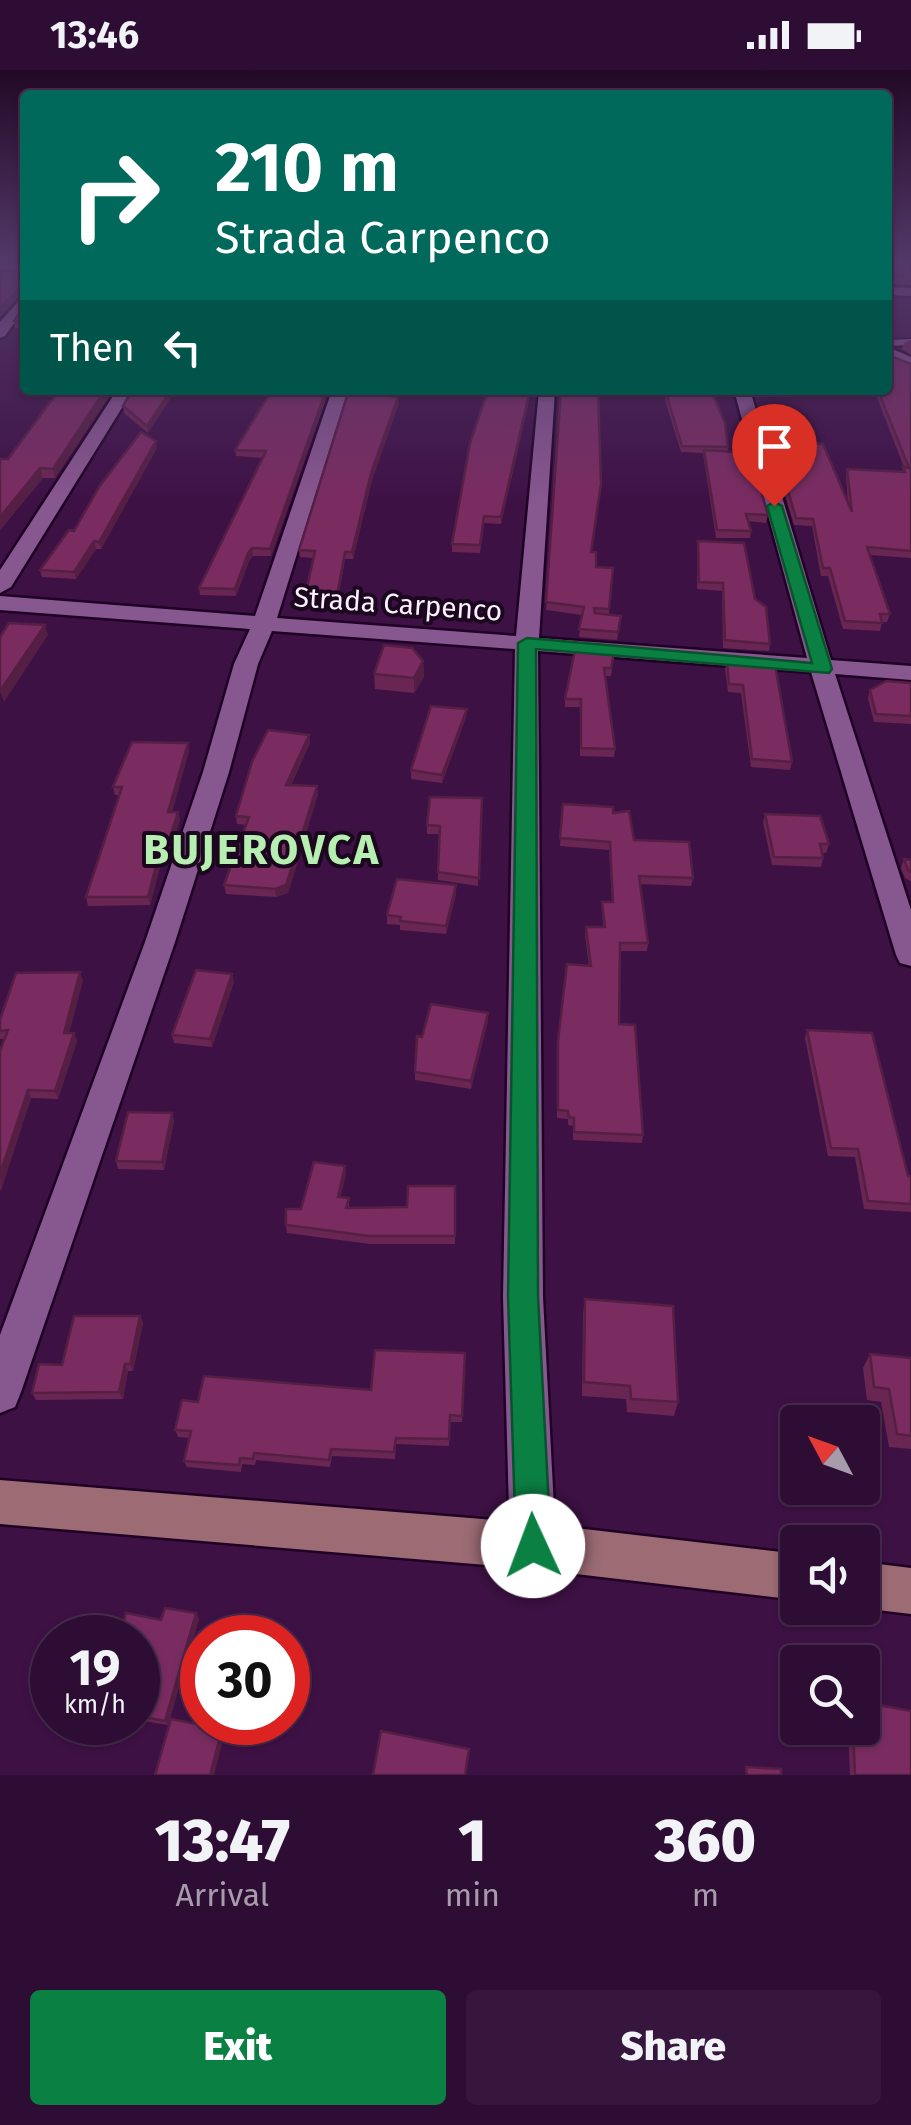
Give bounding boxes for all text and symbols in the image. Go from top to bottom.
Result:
text: 13:46 [50,12,139,58]
text: 210 m [215,126,399,210]
icon: right [50,130,180,260]
text: Strada Carpenco [215,211,550,265]
icon: left [155,320,210,375]
text: Then [50,325,135,371]
pin [732,404,817,507]
icon: arrive [747,419,802,474]
street label: Strada Carpenco [293,580,503,628]
district label: BUJEROVCA [143,825,381,875]
north arrow [780,1405,880,1505]
map controls [780,1405,880,1745]
position arrow [481,1494,585,1598]
button: sound [780,1525,880,1625]
speed limit sign: 30 [180,1615,310,1745]
text: 19 [69,1638,121,1698]
button: search [780,1645,880,1745]
text: km/h [64,1690,126,1720]
text: 13:47 [155,1805,290,1877]
text: 1 [458,1805,487,1877]
text: 360 [655,1805,756,1877]
text: Arrival [175,1876,269,1914]
text: min [445,1876,500,1914]
text: m [692,1876,719,1914]
button: Exit [30,1990,446,2105]
button: Share [466,1990,881,2105]

